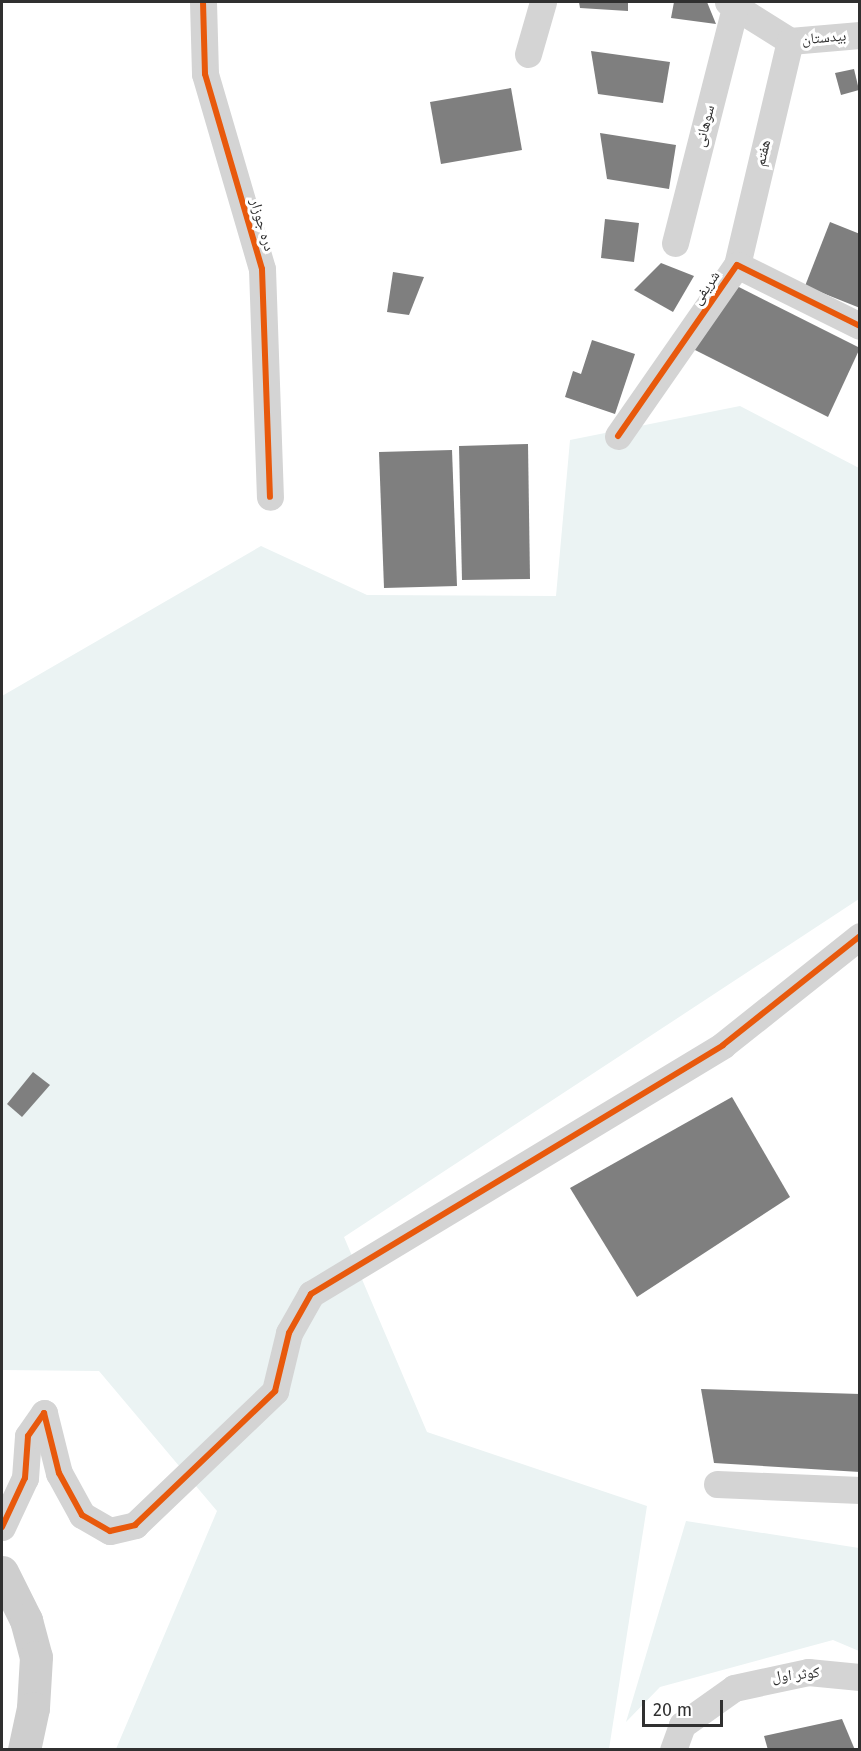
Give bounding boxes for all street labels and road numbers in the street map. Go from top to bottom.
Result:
street label: بیدستان [801,27,847,49]
street label: سوهانی [691,103,719,149]
street label: هفتم [751,138,775,168]
street label: دره جوزار [246,197,278,253]
street label: شریفی [688,268,724,308]
street label: کوثر اول [771,1664,821,1686]

